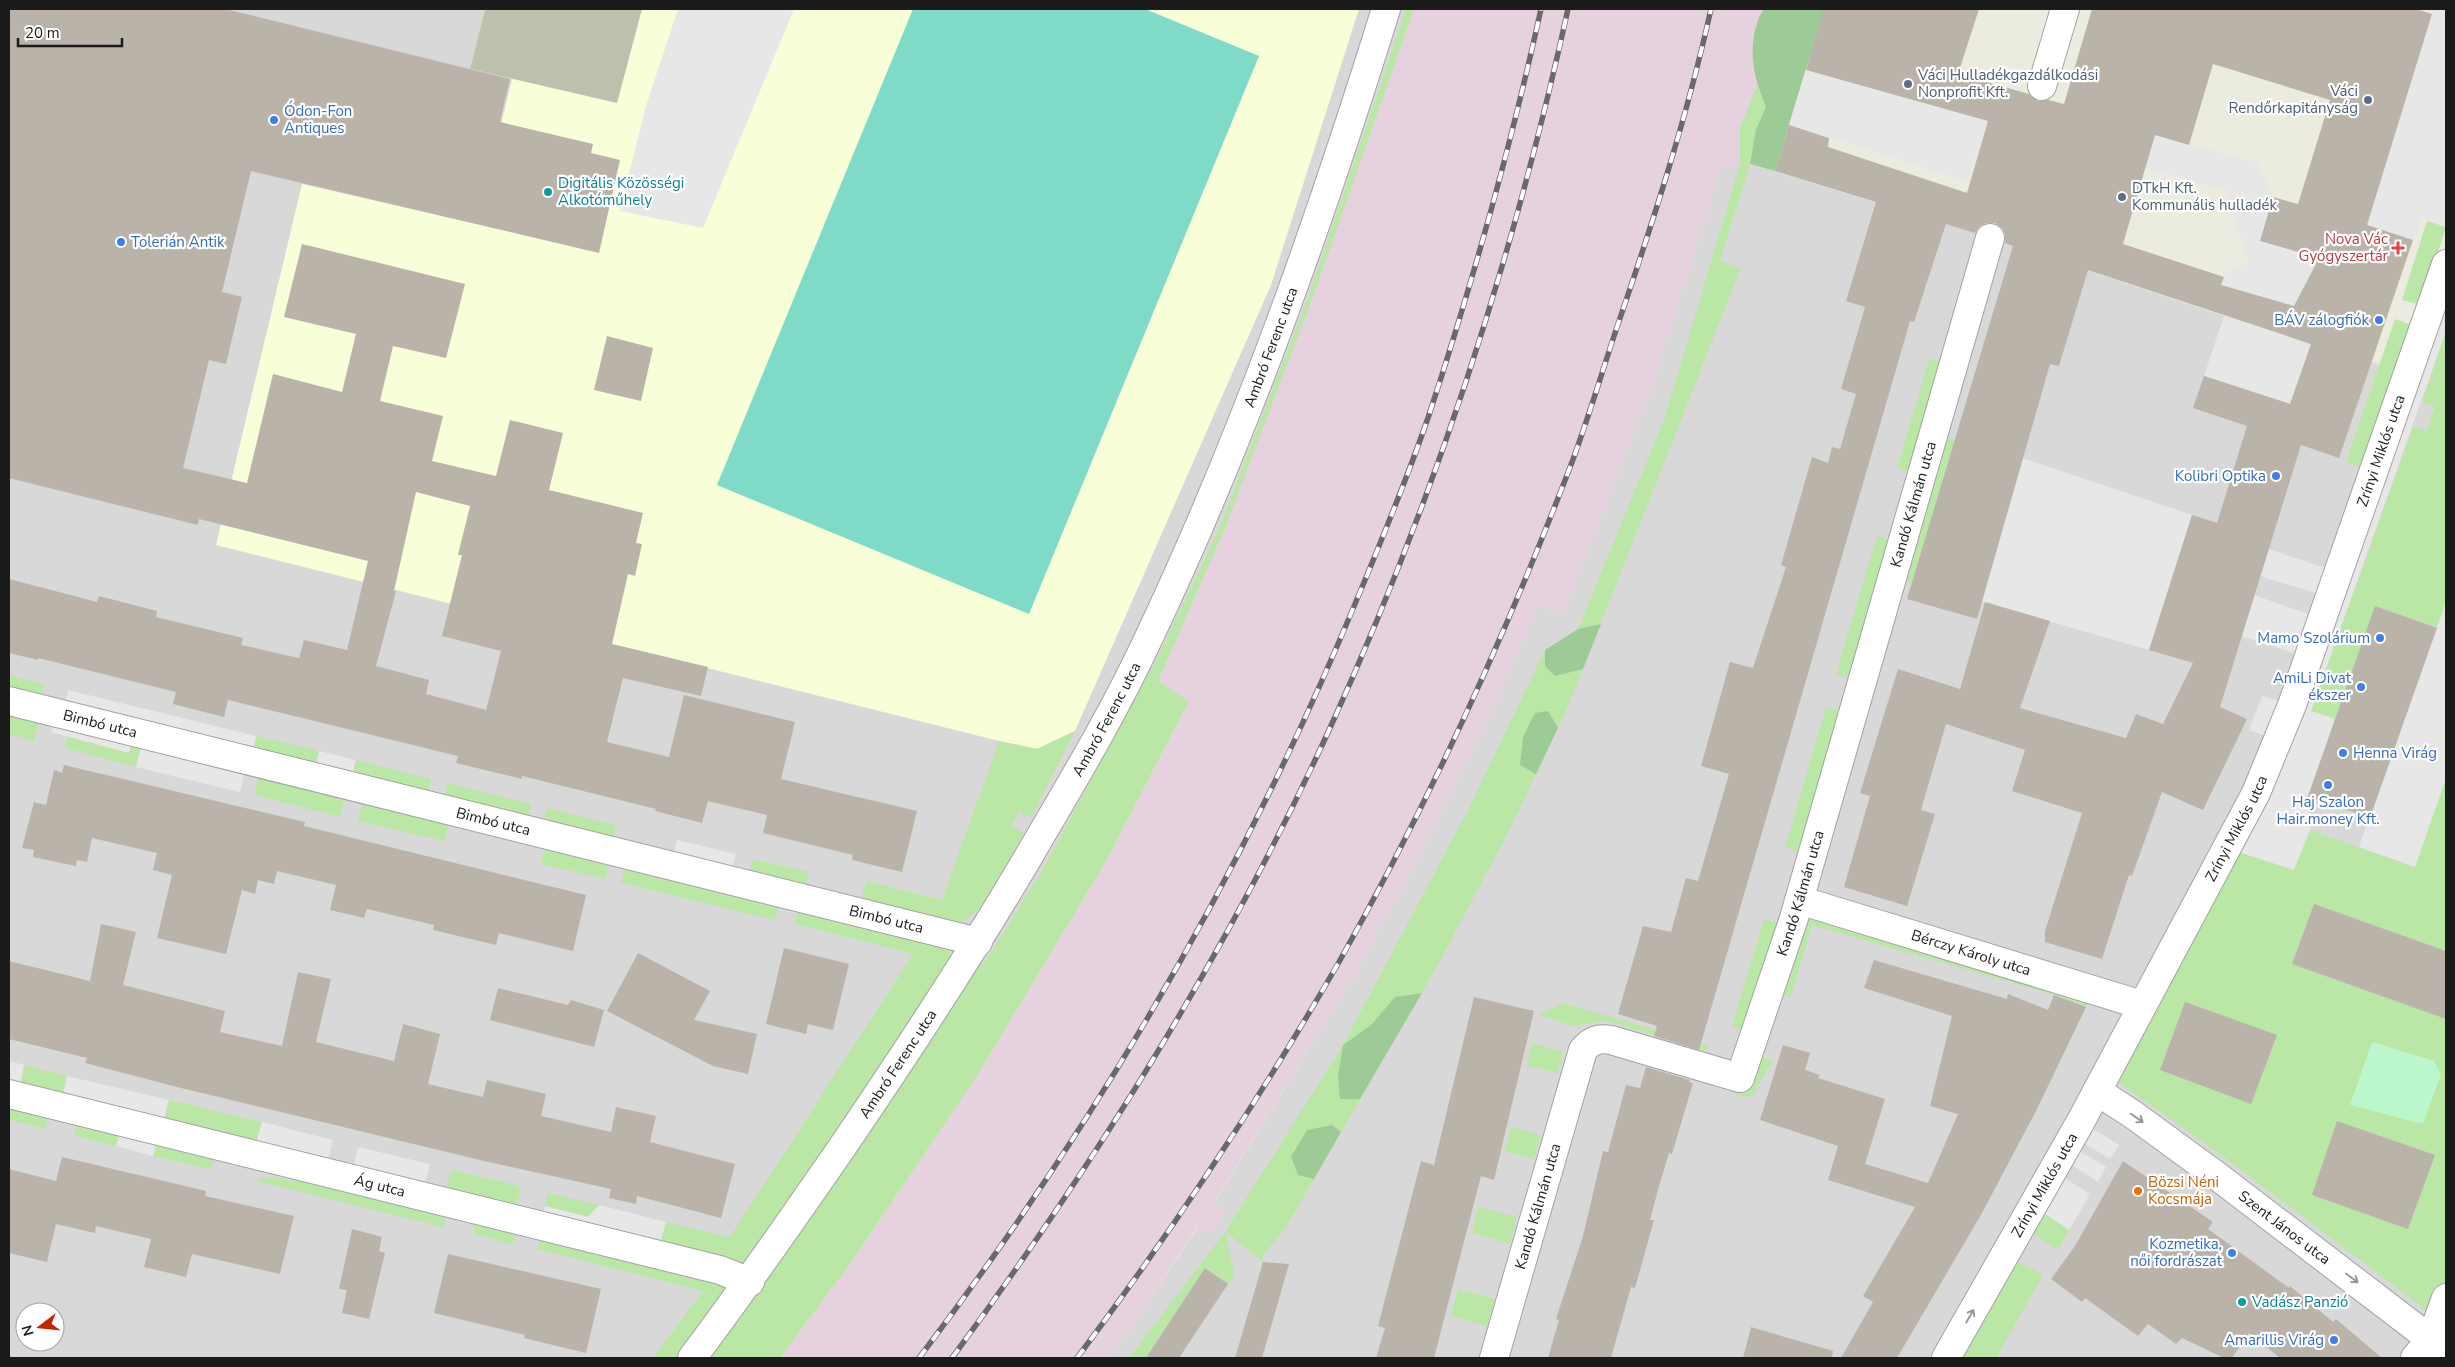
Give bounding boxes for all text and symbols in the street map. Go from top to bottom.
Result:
scale bar [18,15,121,47]
text: 20 m [25,23,60,43]
place label: Váci Hulladékgazdálkodási Nonprofit Kft. [1917,65,2098,102]
marker: Váci Hulladékgazdálkodási Nonprofit Kft. [1902,78,1914,90]
place label: Váci Rendőrkapitányság [2228,81,2358,118]
marker: Váci Rendőrkapitányság [2362,94,2374,106]
place label: Ódon-Fon Antiques [284,100,352,138]
marker: Ódon-Fon Antiques [268,114,280,126]
place label: Digitális Közösségi Alkotóműhely [558,173,684,210]
place label: DTkH Kft. Kommunális hulladék [2132,178,2278,215]
marker: Digitális Közösségi Alkotóműhely [542,186,554,198]
marker: DTkH Kft. Kommunális hulladék [2116,191,2128,203]
place label: Nova Vác Gyógyszertár [2299,229,2389,266]
place label: Tolerián Antik [131,232,225,252]
marker: Tolerián Antik [115,236,127,248]
marker: Nova Vác Gyógyszertár [2392,242,2404,254]
street label: Ambró Ferenc utca [1239,284,1302,410]
place label: BÁV zálogfiók [2274,310,2369,330]
marker: BÁV zálogfiók [2373,314,2385,326]
street label: Zrínyi Miklós utca [2352,392,2410,509]
street label: Kandó Kálmán utca [1886,439,1941,570]
place label: Kolibri Optika [2175,466,2266,486]
marker: Kolibri Optika [2270,470,2282,482]
place label: Mamo Szolárium [2257,628,2370,648]
marker: Mamo Szolárium [2374,632,2386,644]
street label: Ambró Ferenc utca [1067,659,1146,780]
place label: AmiLi Divat ékszer [2273,668,2352,705]
marker: AmiLi Divat ékszer [2355,681,2367,693]
street label: Bimbó utca [61,705,139,743]
place label: Henna Virág [2353,743,2437,763]
marker: Henna Virág [2337,747,2349,759]
street label: Zrínyi Miklós utca [2200,772,2272,885]
marker: Haj Szalon Hair.money Kft. [2322,779,2334,791]
place label: Haj Szalon Hair.money Kft. [2276,792,2380,829]
street label: Bimbó utca [454,803,532,840]
street label: Kandó Kálmán utca [1772,828,1829,959]
street label: Bimbó utca [847,900,926,938]
street label: Bérczy Károly utca [1909,925,2033,980]
street label: Ambró Ferenc utca [854,1006,941,1122]
one-way arrow [2130,1113,2144,1123]
street label: Zrínyi Miklós utca [2007,1129,2082,1241]
street label: Kandó Kálmán utca [1510,1141,1566,1272]
street label: Ág utca [352,1170,407,1202]
place label: Bözsi Néni Kocsmája [2148,1172,2219,1209]
marker: Bözsi Néni Kocsmája [2132,1185,2144,1197]
street label: Szent János utca [2234,1186,2335,1269]
place label: Kozmetika, női fordrászat [2130,1234,2223,1271]
marker: Kozmetika, női fordrászat [2226,1247,2238,1259]
one-way arrow [2345,1272,2358,1283]
place label: Vadász Panzió [2251,1292,2348,1312]
marker: Vadász Panzió [2236,1296,2248,1308]
north arrow [15,1302,65,1352]
one-way arrow [1965,1309,1975,1323]
text: N [17,1323,39,1338]
place label: Amarillis Virág [2224,1330,2324,1350]
marker: Amarillis Virág [2328,1334,2340,1346]

